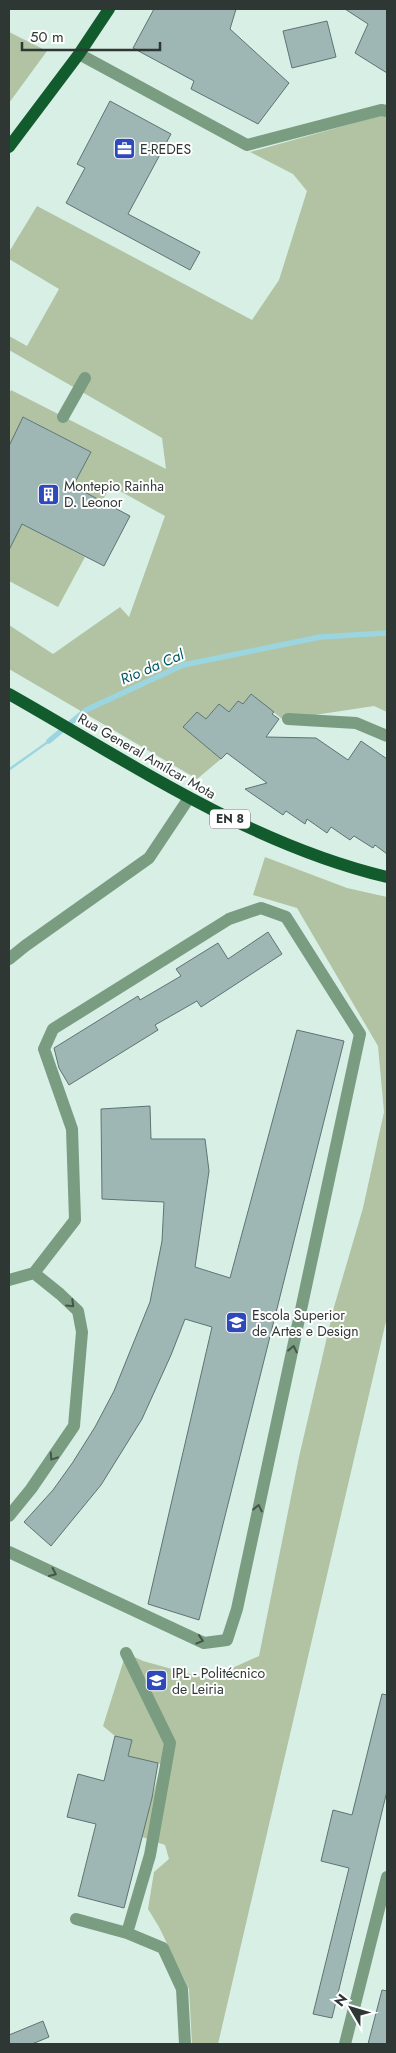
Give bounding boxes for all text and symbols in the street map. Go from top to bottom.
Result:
scale bar [22,20,160,52]
text: 50 m [30,26,64,48]
office icon: E-REDES [112,137,136,161]
place label: E-REDES [140,139,191,159]
place label: Montepio Rainha D. Leonor [64,476,164,512]
building icon: Montepio Rainha D. Leonor [36,482,60,506]
water label: Rio da Cal [117,644,188,690]
street label: Rua General Amílcar Mota [74,708,220,804]
road number: EN 8 [210,810,250,829]
one-way arrow [65,1298,74,1307]
place label: Escola Superior de Artes e Design [252,1305,359,1341]
school or university icon: Escola Superior de Artes e Design [224,1311,248,1335]
one-way arrow [287,1345,297,1354]
one-way arrow [50,1451,59,1460]
one-way arrow [252,1504,263,1513]
one-way arrow [48,1567,57,1577]
one-way arrow [196,1635,204,1645]
place label: IPL - Politécnico de Leiria [172,1663,265,1699]
school or university icon: IPL - Politécnico de Leiria [144,1669,168,1693]
north arrow [326,1983,376,2033]
text: N [329,1989,352,2011]

